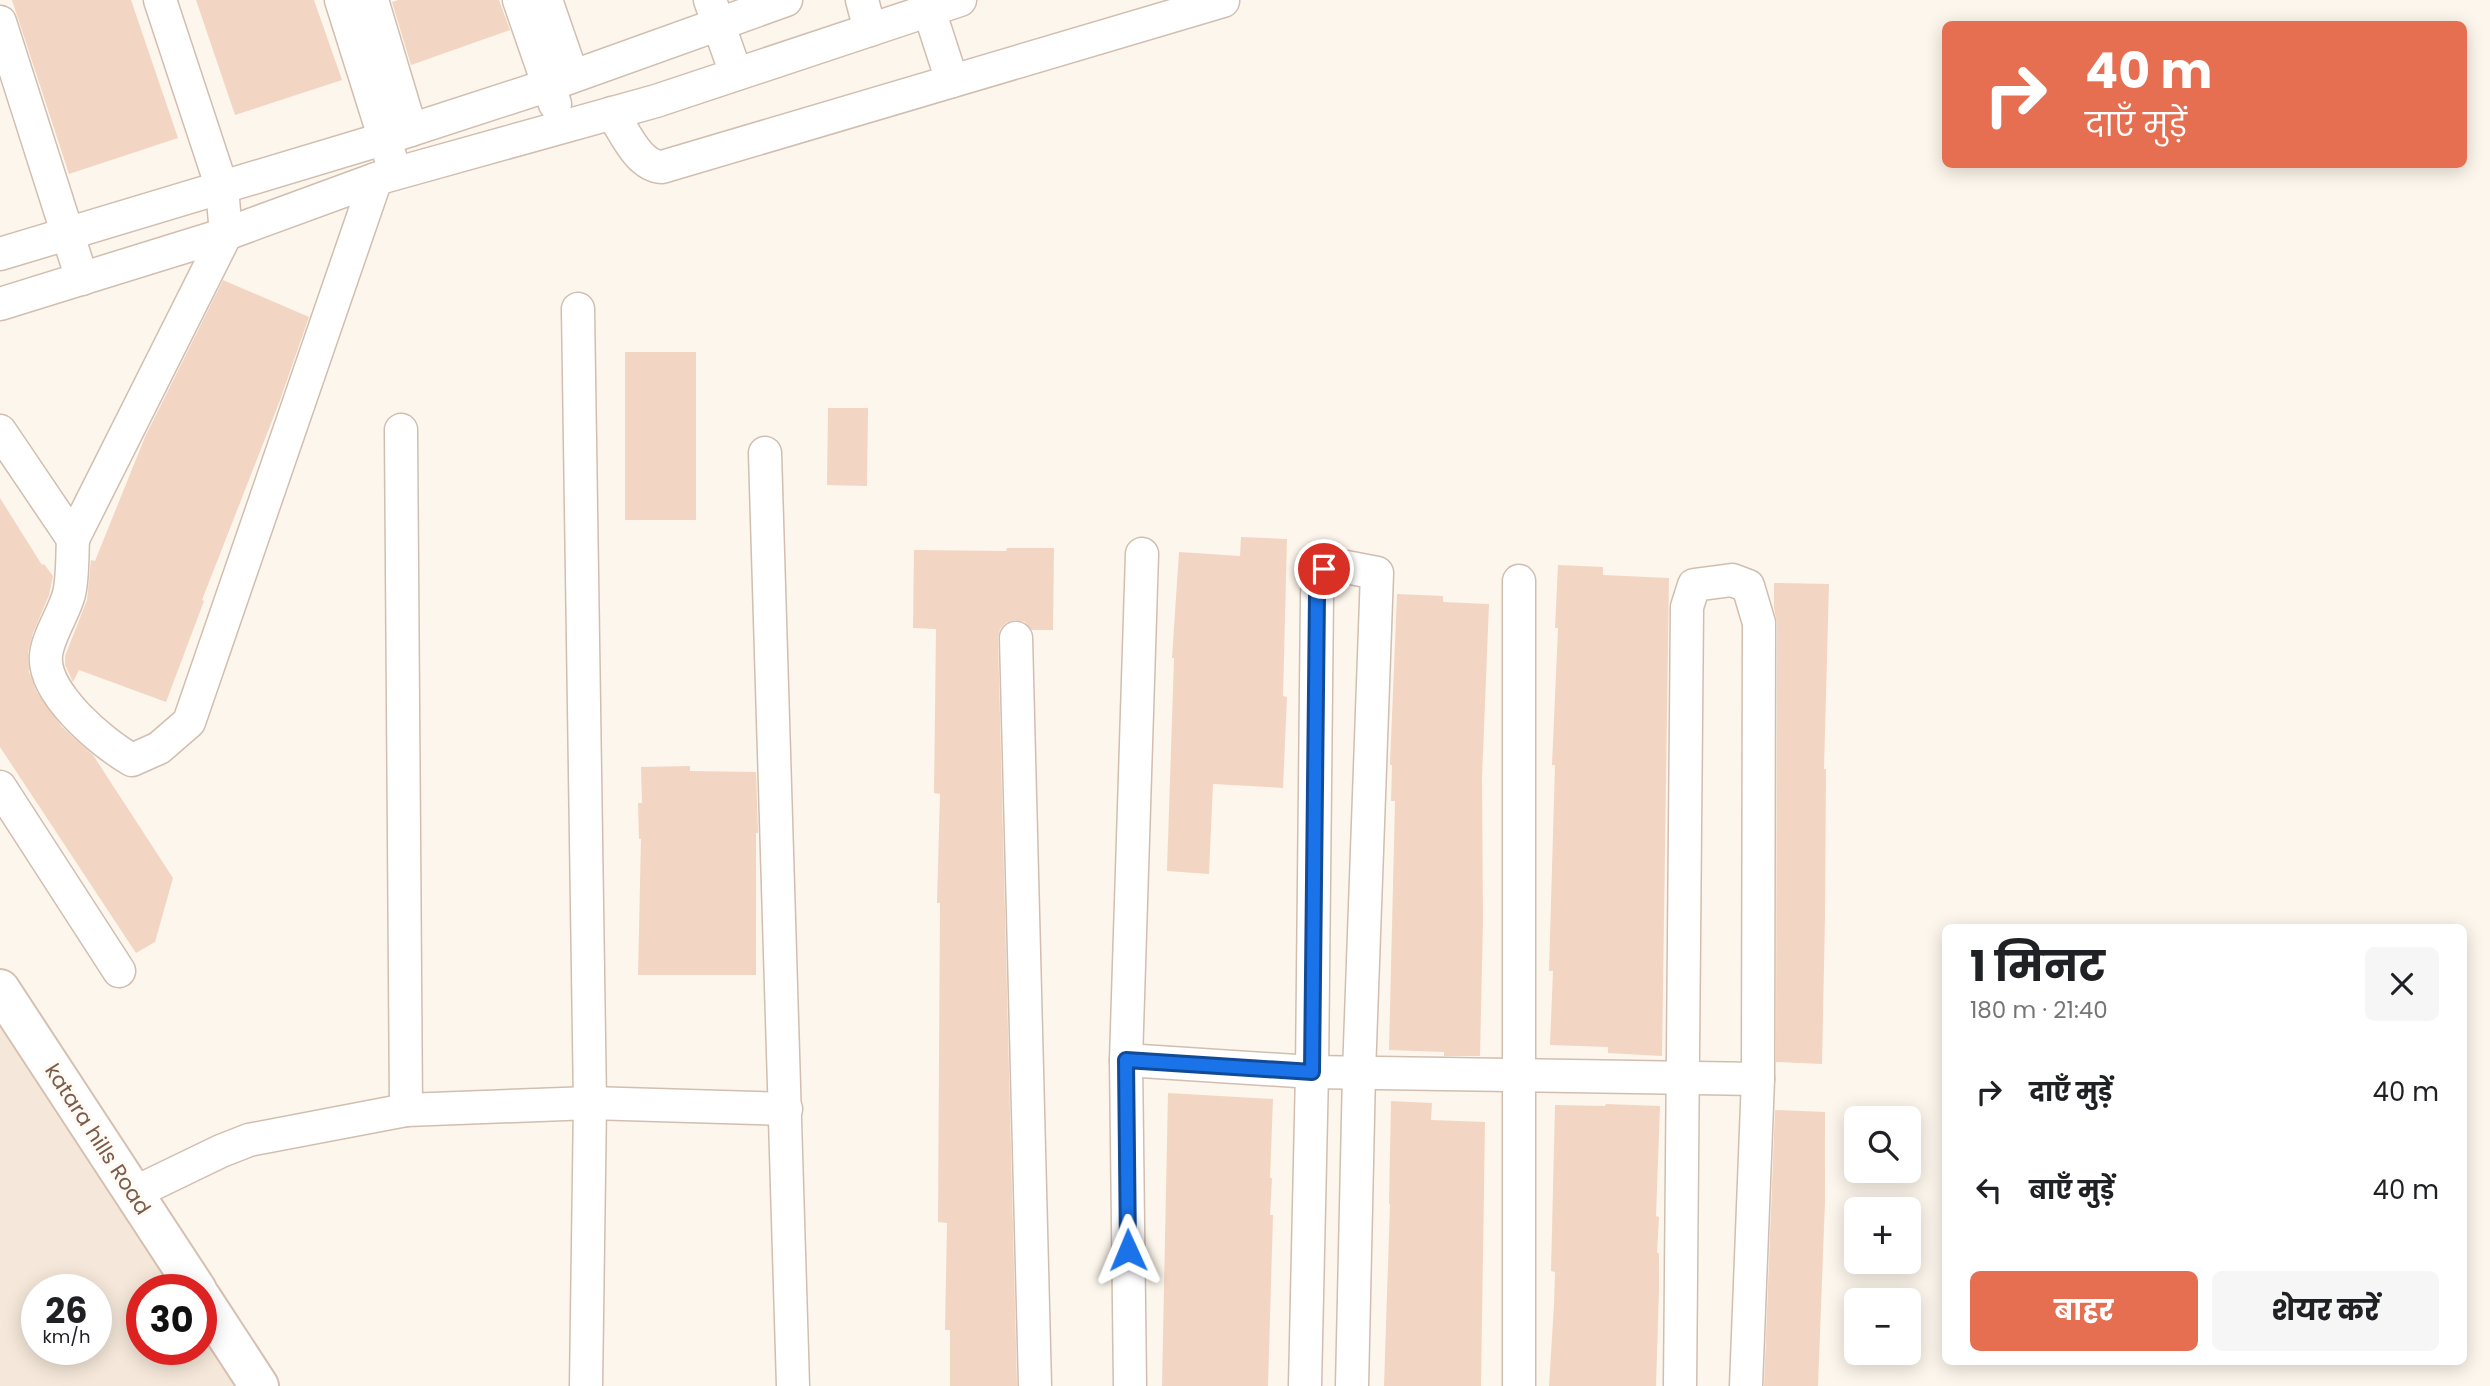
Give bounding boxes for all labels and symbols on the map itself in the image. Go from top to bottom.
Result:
pin [1294,539,1354,599]
street label: katara hills Road [38,1058,158,1220]
position arrow [1091,1213,1165,1287]
speed limit sign: 30 [126,1274,217,1365]

